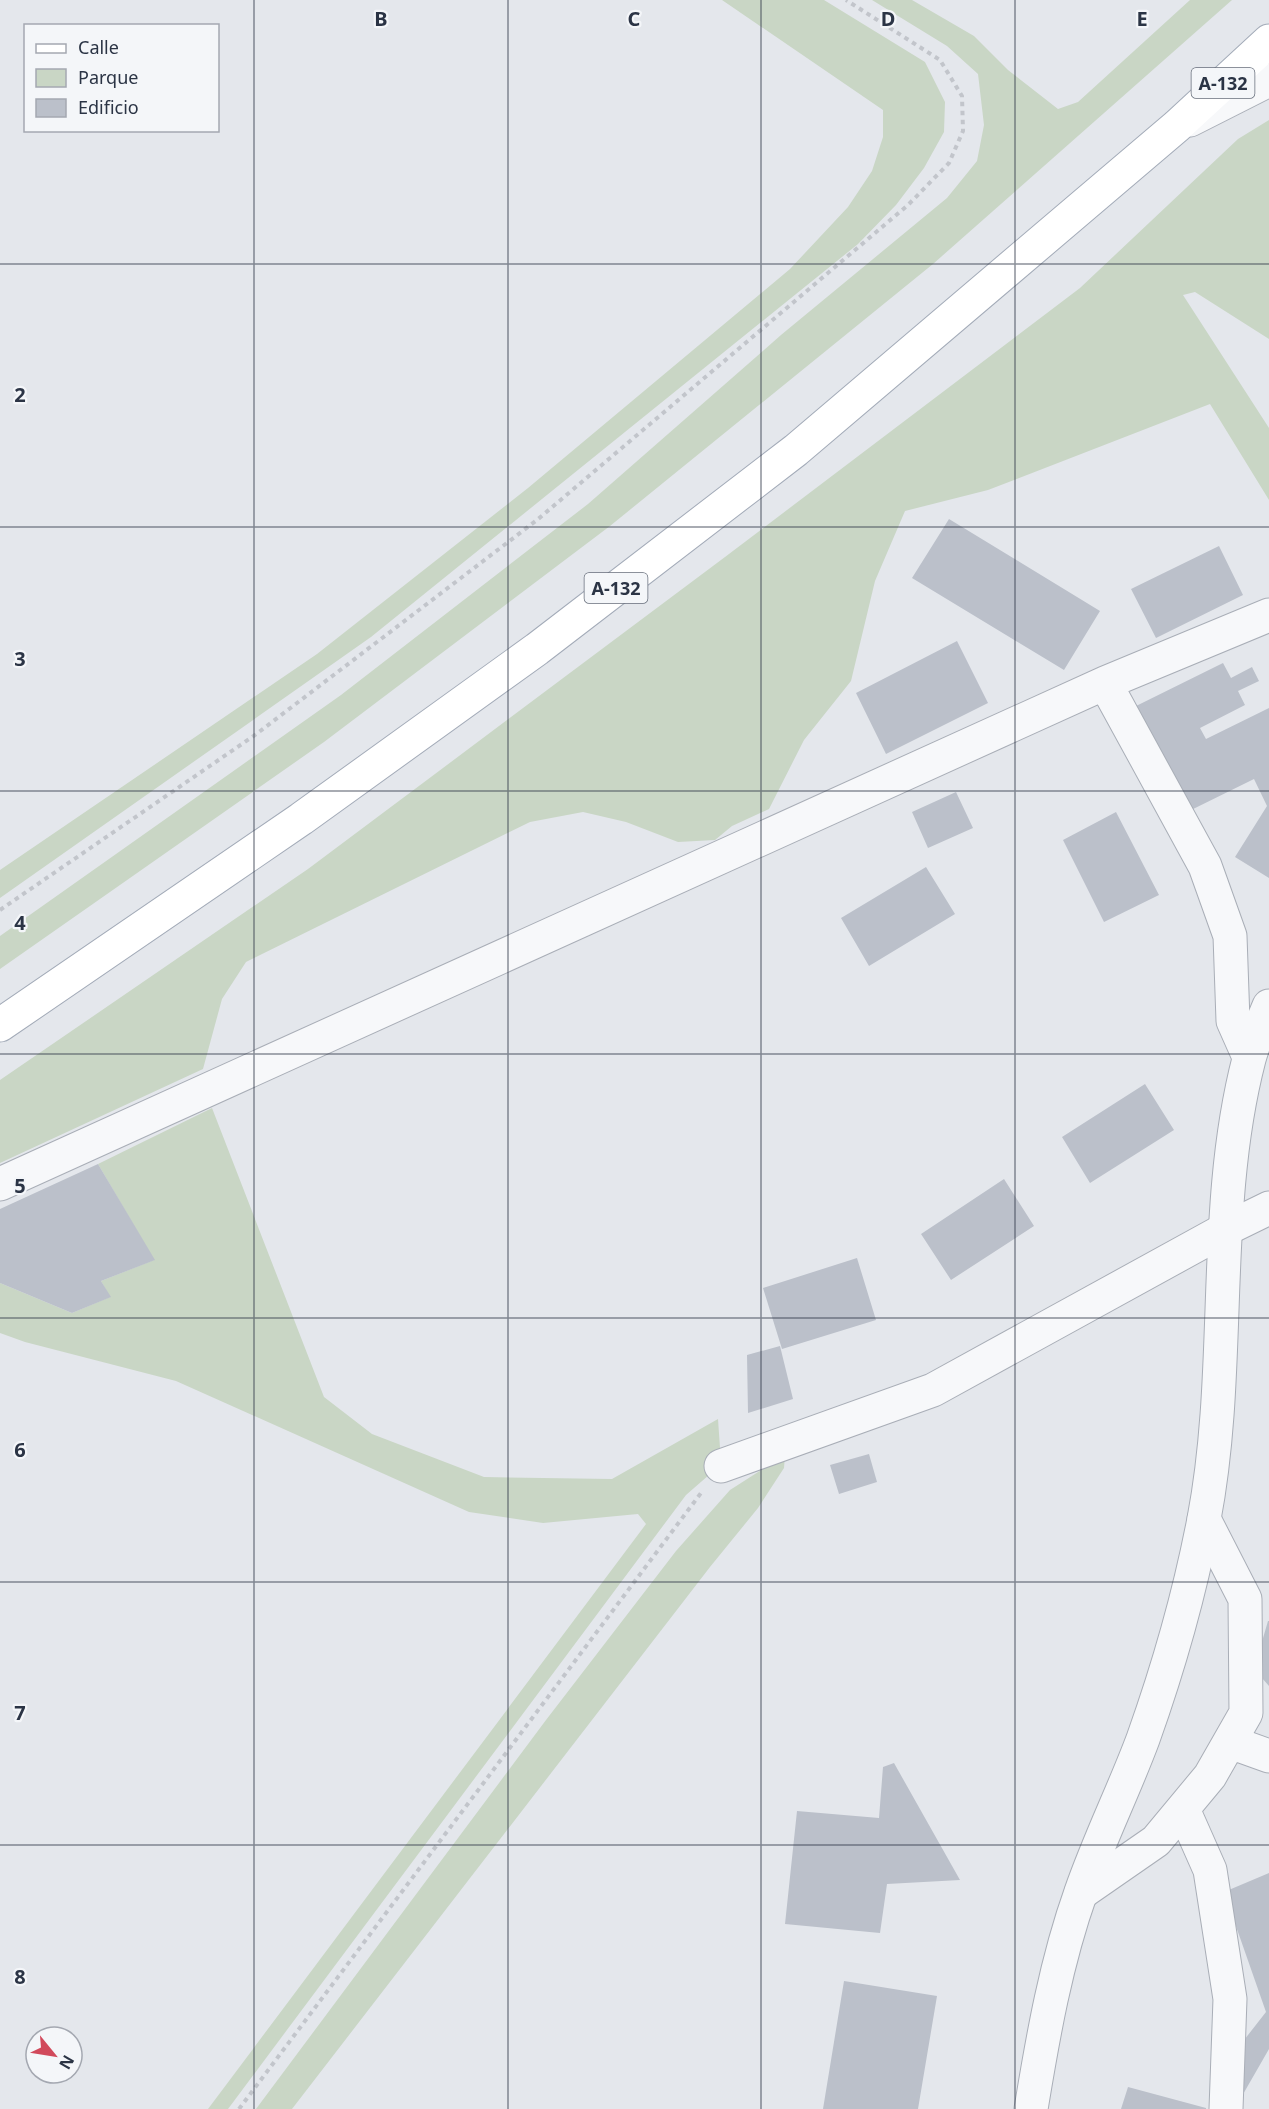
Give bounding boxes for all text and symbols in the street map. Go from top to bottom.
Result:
text: B [374,5,388,32]
text: C [628,5,641,32]
text: D [881,5,895,32]
text: E [1136,5,1148,32]
legend [24,24,219,132]
text: Calle [78,35,119,59]
text: Parque [78,65,138,89]
road number: A-132 [1192,68,1254,98]
text: Edificio [78,95,139,119]
text: 2 [14,381,26,408]
road number: A-132 [584,573,648,603]
text: 3 [14,645,26,672]
text: 4 [14,909,26,936]
text: 5 [14,1172,26,1199]
text: 6 [14,1436,26,1463]
text: 7 [14,1699,26,1726]
text: 8 [14,1963,26,1990]
north arrow [24,2025,84,2085]
text: N [54,2051,80,2074]

